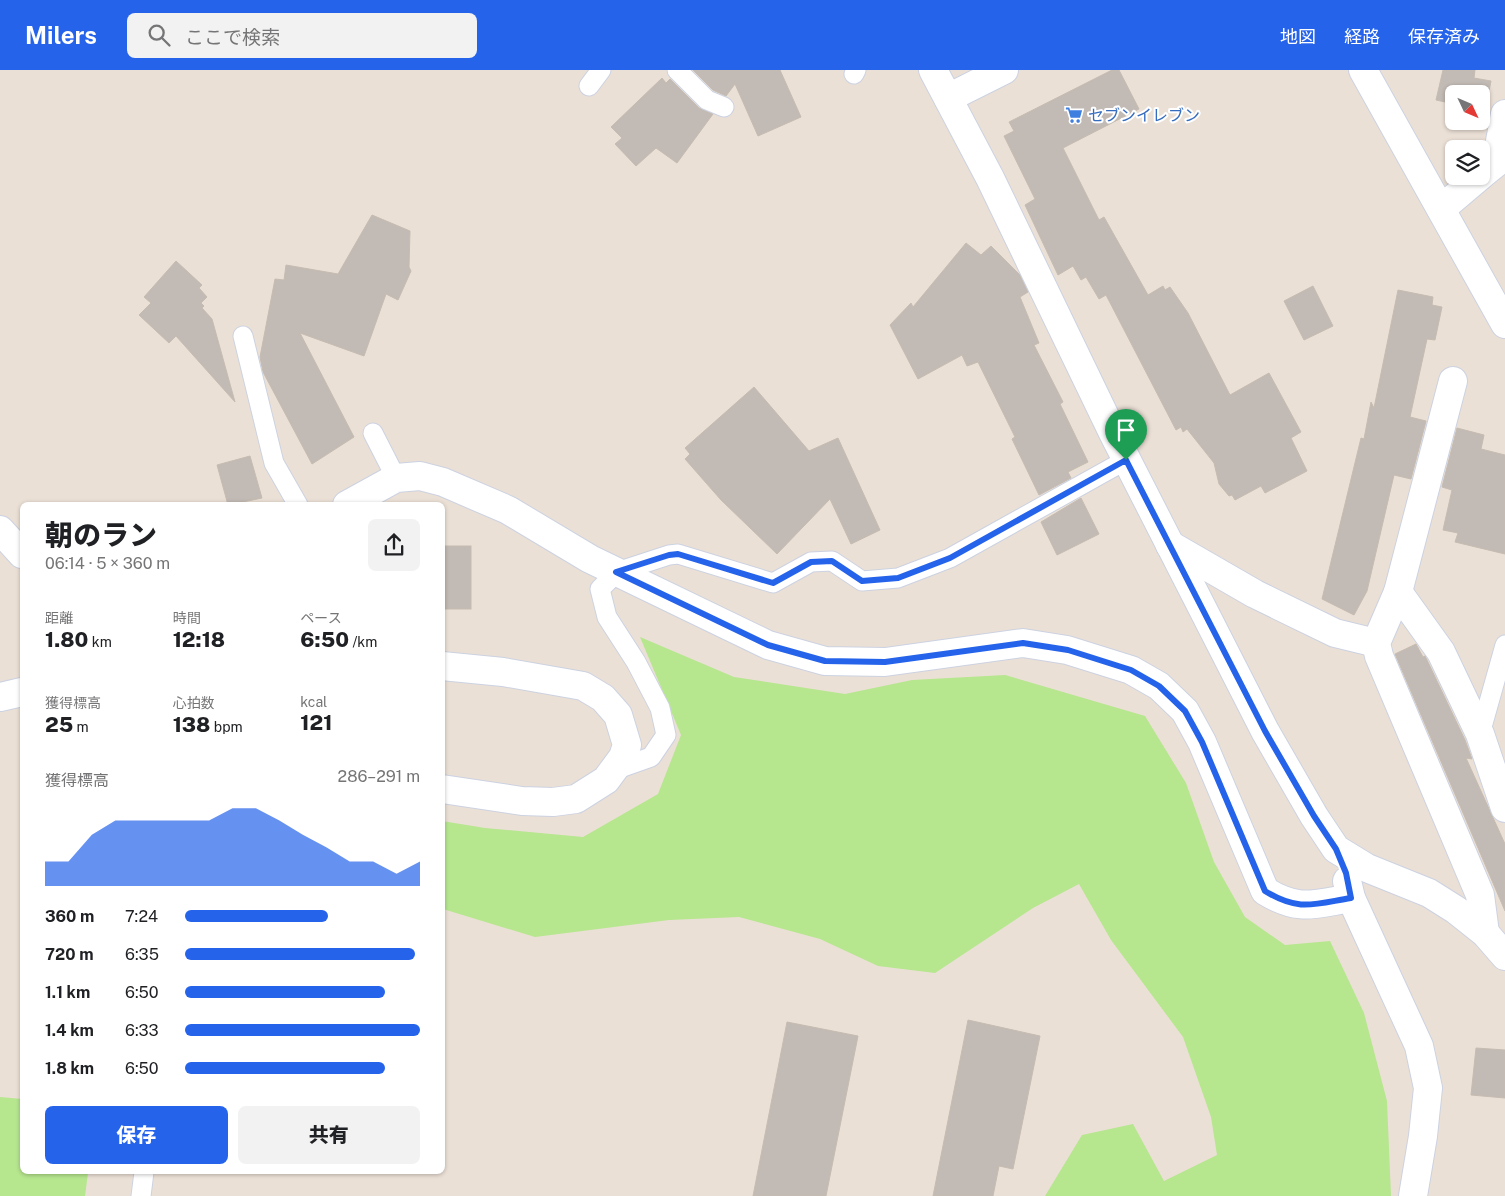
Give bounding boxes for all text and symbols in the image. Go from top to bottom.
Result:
search box [127,13,477,58]
text: Milers [25,21,97,49]
icon: search [145,21,173,49]
text: ここで検索 [185,26,280,48]
text: 地図 [1280,26,1316,47]
text: 経路 [1344,26,1380,47]
text: 保存済み [1408,26,1480,47]
north arrow [1445,85,1490,130]
map controls [1445,85,1490,185]
supermarket icon: セブンイレブン [1064,105,1084,125]
place label: セブンイレブン [1088,106,1200,125]
button: layers [1445,140,1490,185]
pin [1105,409,1147,460]
icon: arrive [1112,416,1140,444]
text: 朝のラン [45,518,157,551]
button: share [368,519,420,571]
text: 06:14 · 5 × 360 m [45,554,170,573]
text: 距離 [45,610,73,626]
text: 時間 [173,610,201,626]
text: ペース [300,610,342,626]
text: 1.80 [45,627,88,652]
text: 12:18 [173,627,225,652]
text: 6:50 [300,627,349,652]
text: km [88,634,112,650]
text: /km [349,634,377,650]
text: kcal [300,694,327,710]
text: 獲得標高 [45,695,101,711]
text: 心拍数 [173,695,215,711]
text: 121 [300,710,332,735]
text: 25 [45,712,73,737]
text: 138 [173,712,210,737]
text: m [73,719,89,735]
text: bpm [210,719,243,735]
text: 286–291 m [338,767,420,786]
text: 獲得標高 [45,771,109,790]
text: 360 m [45,907,94,926]
text: 7:24 [125,907,158,926]
text: 720 m [45,945,93,964]
text: 6:35 [125,945,159,964]
text: 1.1 km [45,983,90,1002]
text: 6:50 [125,983,159,1002]
text: 1.4 km [45,1021,94,1040]
text: 6:33 [125,1021,159,1040]
text: 1.8 km [45,1059,94,1078]
text: 6:50 [125,1059,159,1078]
button: 保存 [45,1106,228,1164]
button: 共有 [238,1106,420,1164]

